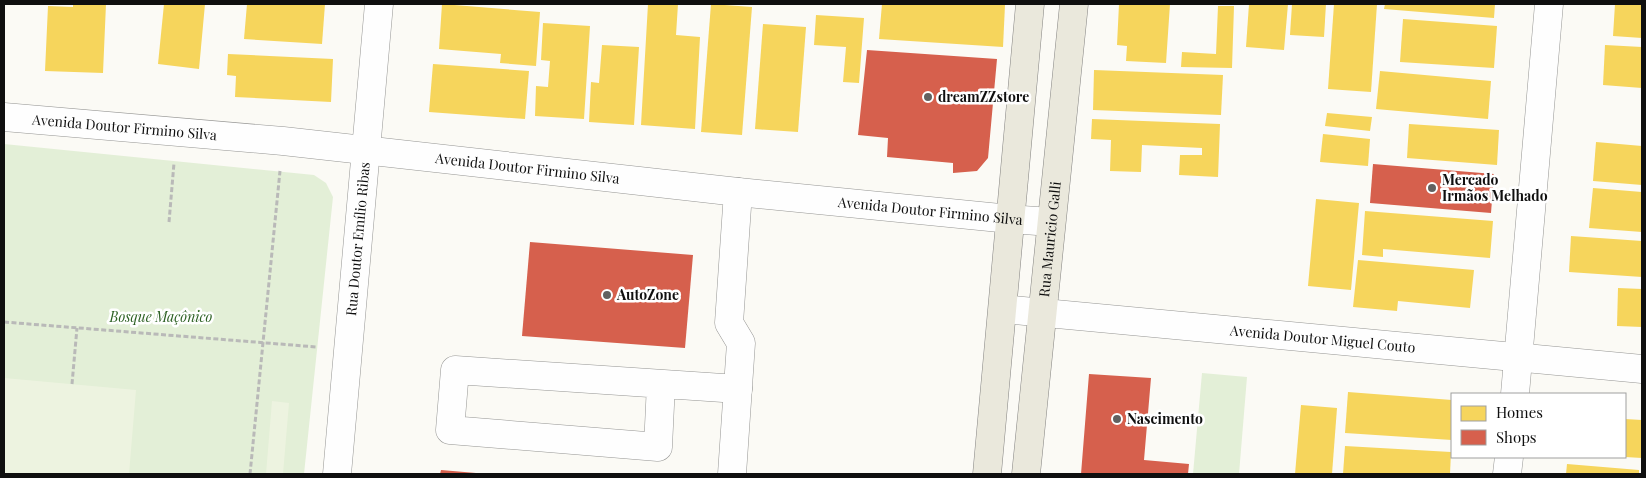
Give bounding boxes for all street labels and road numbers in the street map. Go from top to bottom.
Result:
street label: Avenida Doutor Firmino Silva [30,109,218,144]
street label: Avenida Doutor Firmino Silva [433,148,621,188]
street label: Rua Doutor Emílio Ribas [341,161,374,317]
street label: Rua Mauricio Galli [1034,180,1065,298]
street label: Avenida Doutor Firmino Silva [836,192,1023,229]
street label: Avenida Doutor Miguel Couto [1228,320,1417,357]

